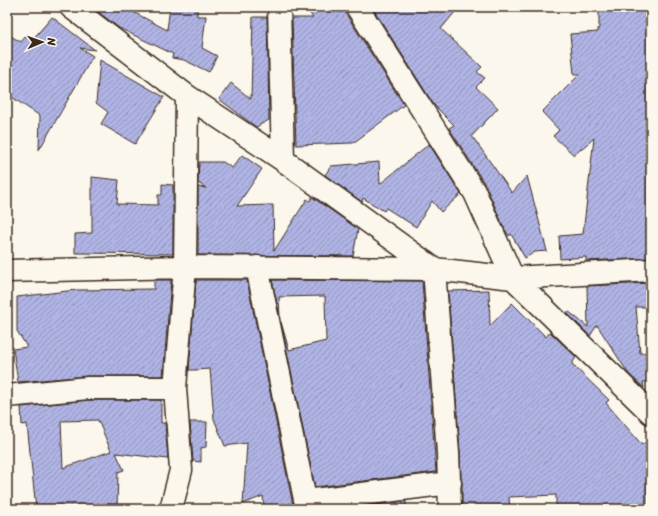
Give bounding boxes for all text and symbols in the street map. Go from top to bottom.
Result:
north arrow [22,22,62,62]
text: N [42,37,61,46]

